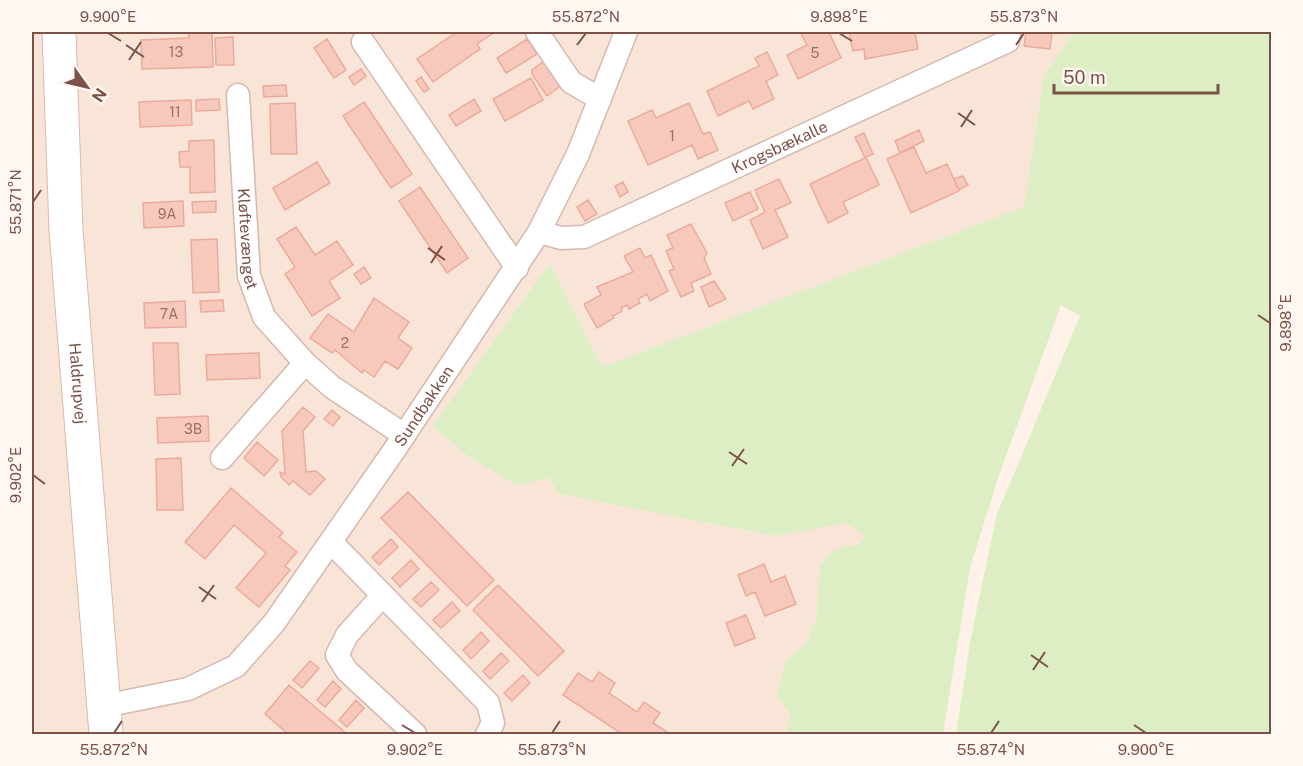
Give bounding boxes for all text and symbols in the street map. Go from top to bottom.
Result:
text: 9.900°E [80,8,136,25]
text: 55.872°N [552,8,620,25]
text: 9.898°E [810,8,868,25]
text: 55.873°N [990,8,1058,25]
house number: 13 [169,44,183,60]
house number: 5 [811,45,820,61]
north arrow [57,57,117,117]
scale bar [1054,57,1218,95]
text: 50 m [1063,67,1106,88]
text: N [88,85,110,106]
house number: 11 [169,104,181,120]
street label: Krogsbækalle [728,117,831,178]
house number: 1 [669,128,675,144]
text: 55.871°N [7,169,24,235]
street label: Kløftevænget [234,187,262,292]
house number: 9A [158,206,176,222]
text: 9.898°E [1277,294,1294,352]
house number: 7A [160,306,178,322]
house number: 2 [341,335,349,351]
street label: Haldrupvej [65,342,90,425]
street label: Sundbakken [390,362,458,450]
house number: 3B [184,421,202,437]
text: 9.902°E [7,447,24,503]
text: 55.872°N [80,741,148,758]
text: 9.902°E [387,741,443,758]
text: 55.873°N [518,741,586,758]
text: 55.874°N [957,741,1025,758]
text: 9.900°E [1118,741,1174,758]

